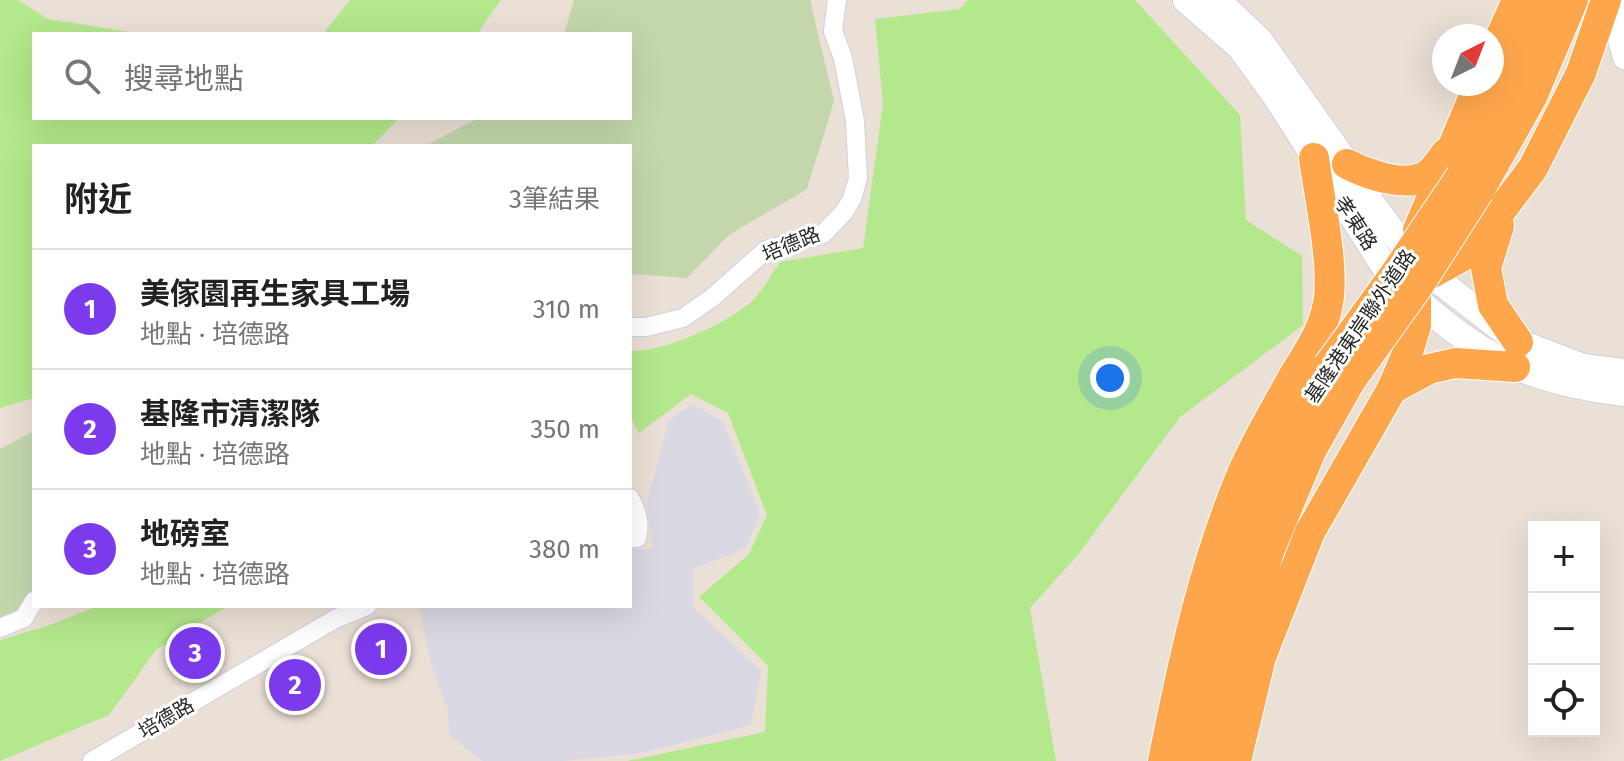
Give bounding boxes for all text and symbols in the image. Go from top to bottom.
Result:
north arrow [1432,24,1504,96]
search box [32,32,632,120]
icon: search [60,54,104,98]
text: 搜尋地點 [124,61,244,97]
text: 附近 [64,179,132,220]
text: 3筆結果 [509,184,600,215]
street label: 孝東路 [1330,191,1382,255]
street label: 培德路 [759,222,823,266]
street label: 基隆港東岸聯外道路 [1300,245,1420,407]
text: 美傢園再生家具工場 [140,276,410,312]
text: 1 [84,294,96,325]
text: 310 m [533,294,600,325]
text: 地點 · 培德路 [140,319,290,350]
your location [1090,358,1130,398]
text: 基隆市清潔隊 [140,396,320,432]
text: 2 [83,414,97,445]
text: 350 m [530,414,600,445]
text: 地點 · 培德路 [140,439,290,470]
text: 地磅室 [140,516,230,552]
map controls [1528,521,1600,737]
button: + [1528,521,1600,593]
text: 3 [83,534,97,565]
text: 380 m [529,534,600,565]
text: 地點 · 培德路 [140,559,290,590]
button: − [1528,593,1600,665]
pin: 1 [355,619,407,679]
pin: 3 [169,623,221,683]
pin: 2 [269,655,321,715]
button: locate [1528,665,1600,737]
street label: 培德路 [134,693,198,743]

